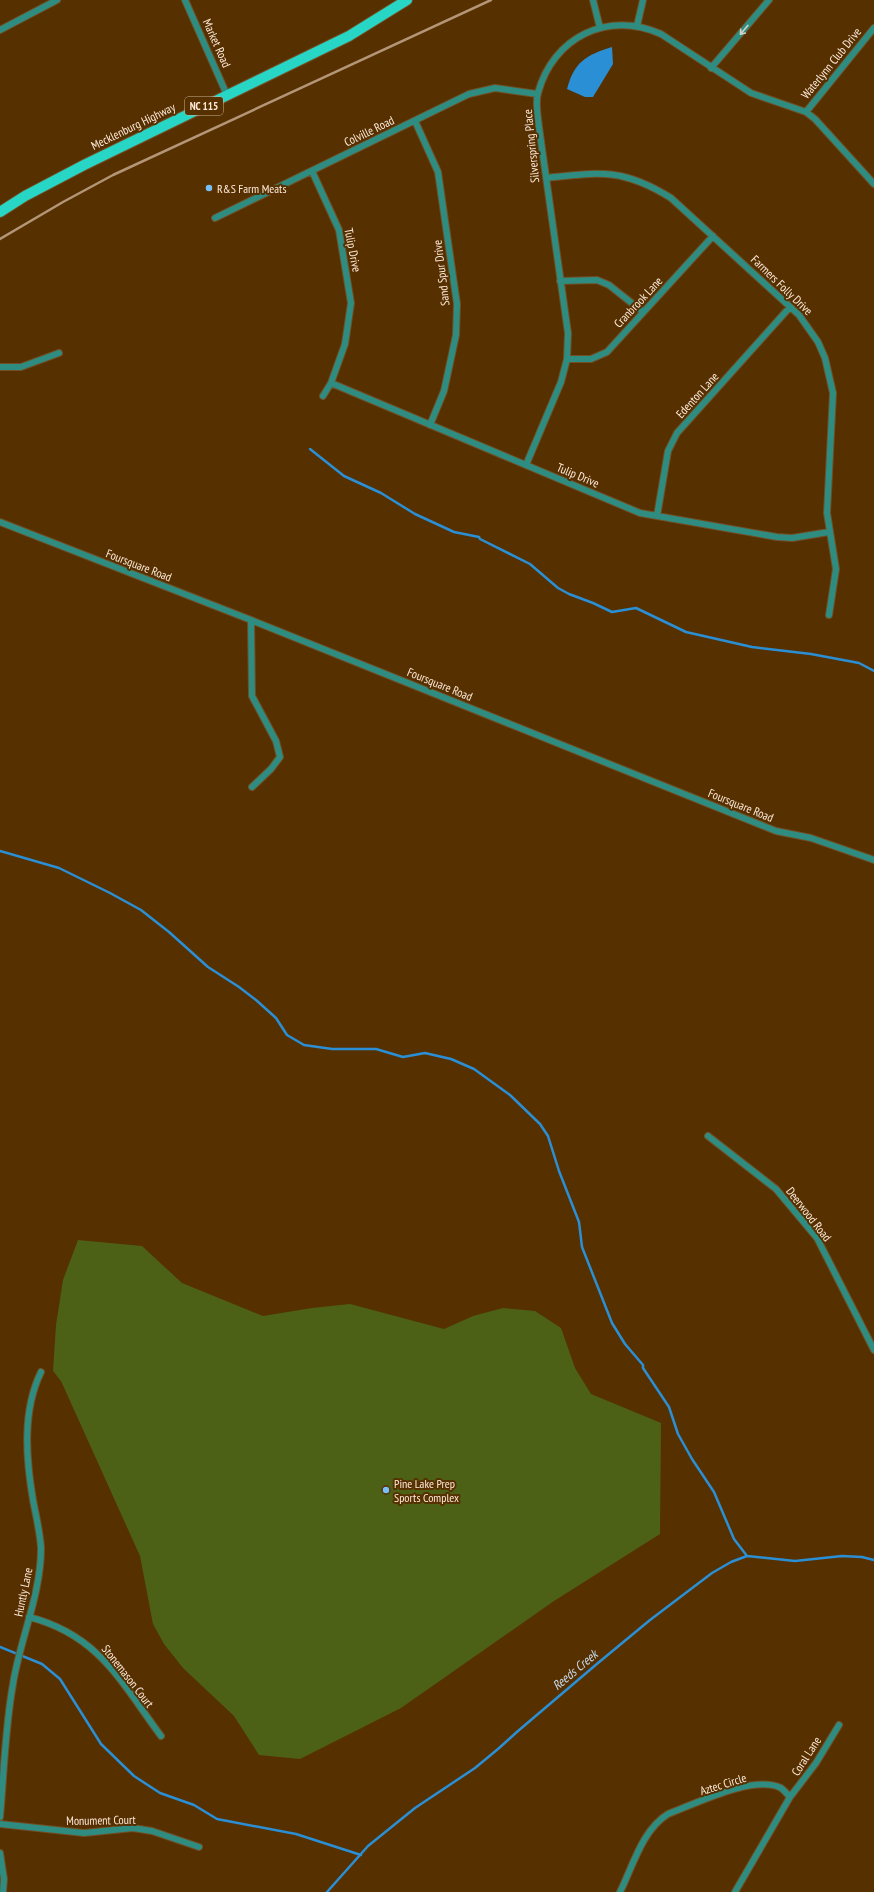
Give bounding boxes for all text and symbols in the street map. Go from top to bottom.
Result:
street label: Market Road [200,16,234,70]
street label: Waterlynn Club Drive [798,24,864,102]
one-way arrow [739,25,748,35]
road number: NC 115 [185,97,223,115]
street label: Mecklenburg Highway [88,99,178,153]
street label: Silverspring Place [520,109,542,183]
street label: Colville Road [341,112,397,150]
place label: R&S Farm Meats [217,181,286,196]
marker: R&S Farm Meats [204,183,214,193]
street label: Tulip Drive [341,227,365,273]
street label: Sand Spur Drive [430,239,452,307]
street label: Farmers Folly Drive [748,252,816,318]
street label: Cranbrook Lane [611,273,665,331]
street label: Edenton Lane [672,369,722,421]
street label: Tulip Drive [555,459,601,491]
street label: Foursquare Road [104,546,174,584]
street label: Foursquare Road [405,664,475,704]
street label: Foursquare Road [706,785,776,825]
street label: Deerwood Road [783,1184,835,1244]
place label: Pine Lake Prep Sports Complex [394,1476,459,1505]
marker: Pine Lake Prep Sports Complex [381,1485,391,1495]
street label: Huntly Lane [11,1566,35,1618]
street label: Stonemason Court [99,1641,158,1711]
water label: Reeds Creek [549,1645,603,1694]
street label: Coral Lane [788,1734,824,1778]
street label: Aztec Circle [698,1770,748,1798]
street label: Monument Court [66,1812,137,1828]

